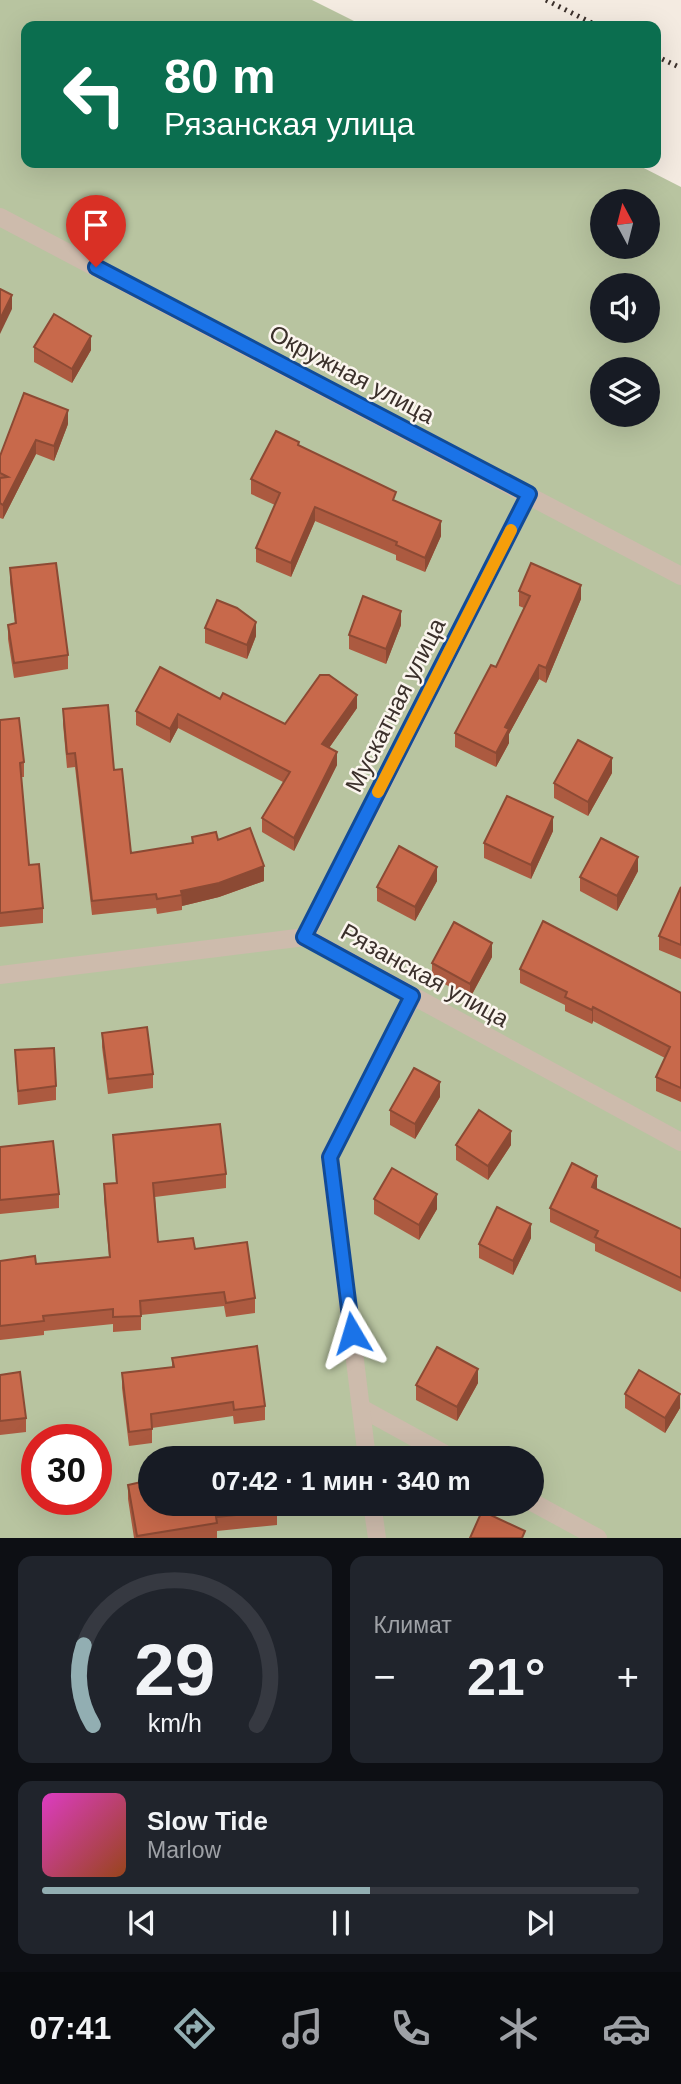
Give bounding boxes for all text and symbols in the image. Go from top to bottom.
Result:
icon: left [49,49,140,140]
text: 80 m [164,49,276,103]
text: Рязанская улица [164,106,414,142]
north arrow [590,189,660,259]
map controls [590,189,660,427]
pin [66,195,126,267]
icon: arrive [77,206,115,244]
button: sound [590,273,660,343]
street label: Окружная улица [265,319,440,429]
button: layers [590,357,660,427]
street label: Мускатная улица [340,613,451,796]
street label: Рязанская улица [336,918,514,1033]
position arrow [315,1296,389,1370]
speed limit sign: 30 [21,1424,112,1515]
text: 07:42 · 1 мин · 340 m [211,1466,471,1496]
text: Климат [374,1612,452,1638]
text: 29 [134,1630,215,1711]
text: 21° [467,1648,546,1706]
text: − [374,1656,396,1698]
text: + [617,1656,639,1698]
text: km/h [148,1709,202,1737]
text: Slow Tide [147,1806,268,1836]
text: Marlow [147,1837,221,1863]
icon: previous [123,1904,161,1942]
icon: pause [322,1904,360,1942]
icon: next [521,1904,559,1942]
icon: directions [170,2004,219,2053]
icon: music [278,2004,327,2053]
icon: phone [386,2004,435,2053]
icon: climate [494,2004,543,2053]
icon: car [602,2004,651,2053]
text: 07:41 [30,2010,111,2046]

